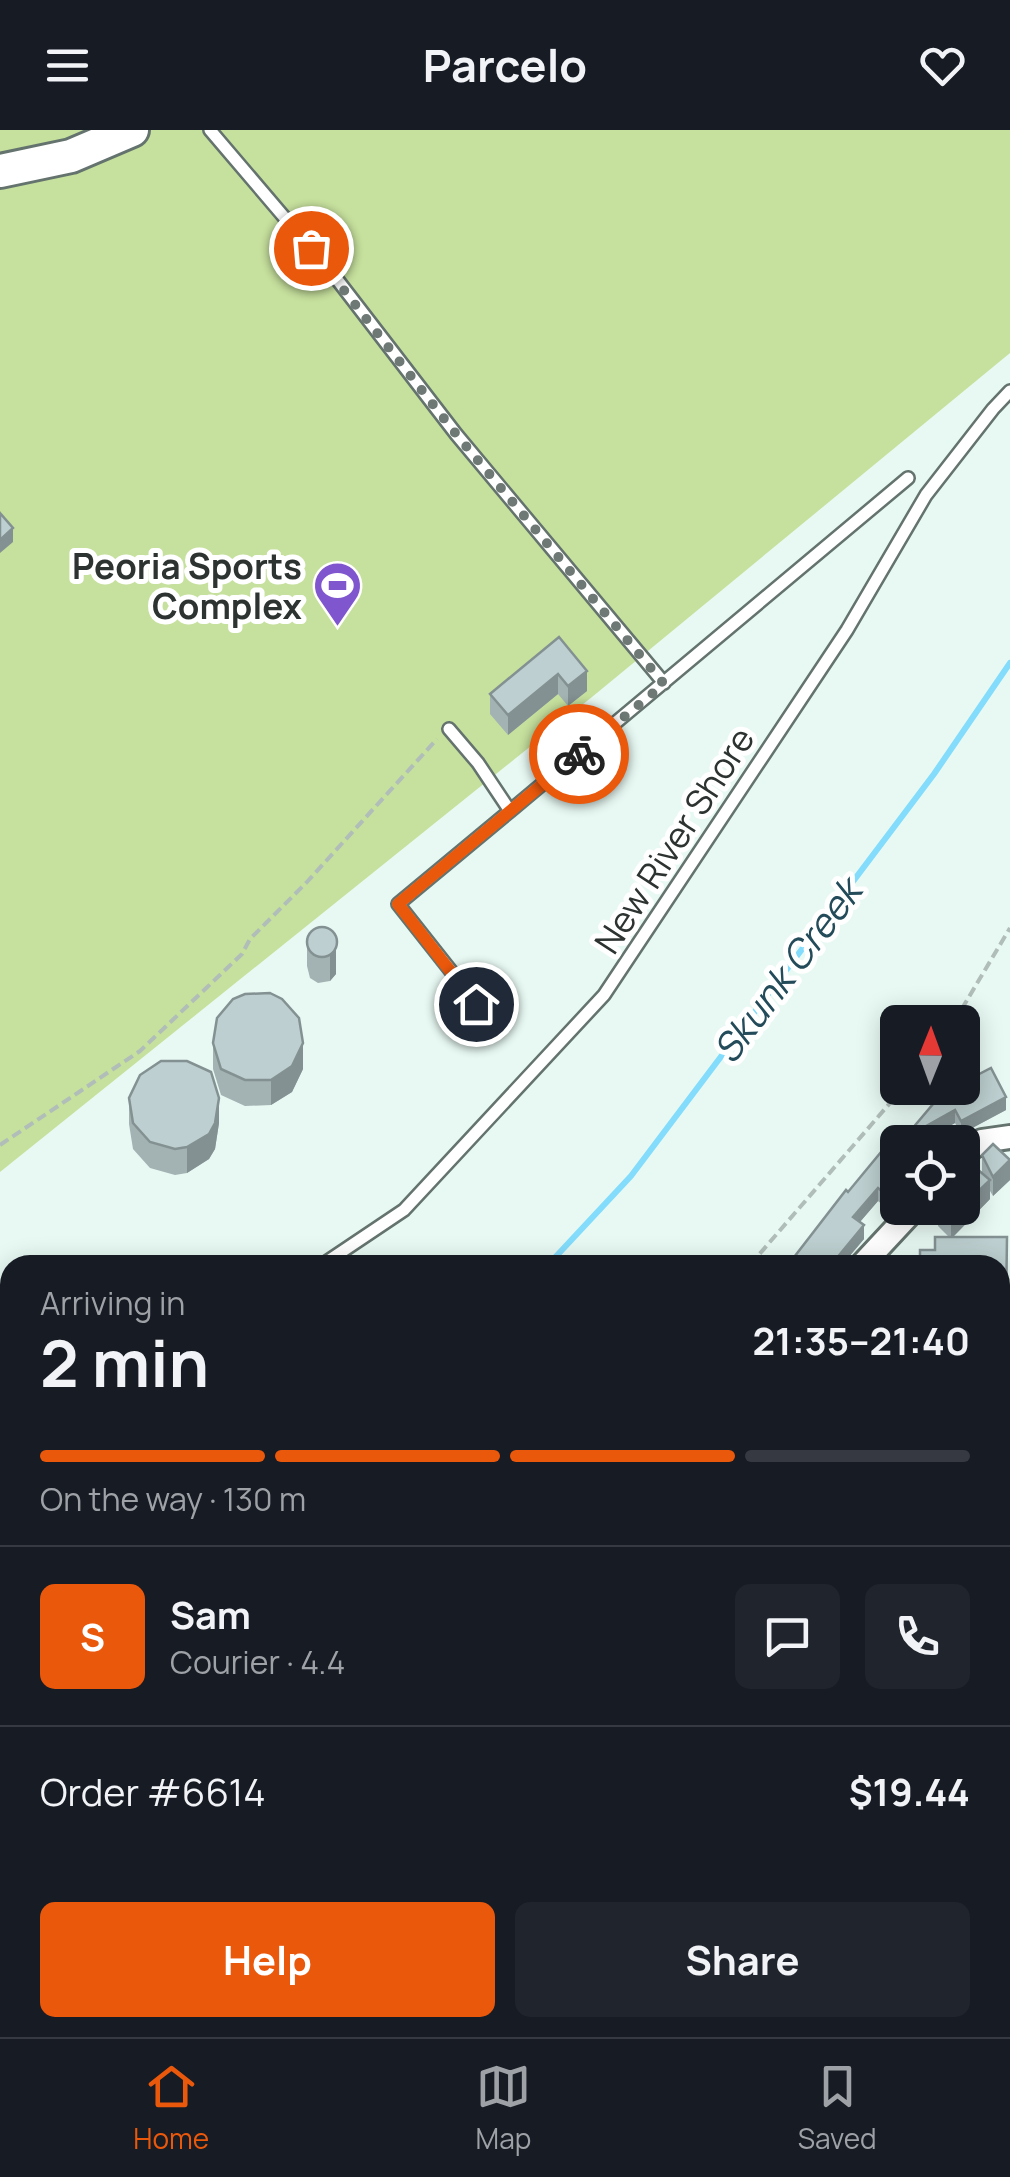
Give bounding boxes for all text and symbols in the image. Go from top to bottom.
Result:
text: Parcelo [423,34,587,96]
icon: menu [40,38,95,93]
icon: heart [915,38,970,93]
pin [269,206,354,291]
icon: bag [284,221,339,276]
place label: Peoria Sports Complex [72,542,303,630]
sports icon: Peoria Sports Complex [311,560,363,628]
courier [529,704,629,804]
street label: New River Shore [583,718,765,962]
icon: bike [552,727,607,782]
water label: Skunk Creek [700,863,875,1073]
pin [434,962,519,1047]
icon: home [449,977,504,1032]
north arrow [880,1005,980,1105]
map controls [880,1005,980,1225]
button: locate [880,1125,980,1225]
text: Arriving in [40,1281,185,1325]
text: 21:35–21:40 [752,1314,970,1366]
text: 2 min [40,1318,209,1407]
text: On the way · 130 m [40,1477,306,1521]
button: chat [735,1584,840,1689]
button: phone [865,1584,970,1689]
text: Sam [170,1588,251,1640]
text: S [80,1610,105,1662]
text: Courier · 4.4 [170,1640,345,1684]
text: Order #6614 [40,1765,266,1817]
text: $19.44 [849,1765,970,1817]
button: Help [40,1902,495,2017]
button: Share [515,1902,970,2017]
tab: Home [133,2059,209,2157]
tab: Map [476,2059,531,2157]
tab: Saved [798,2059,877,2157]

